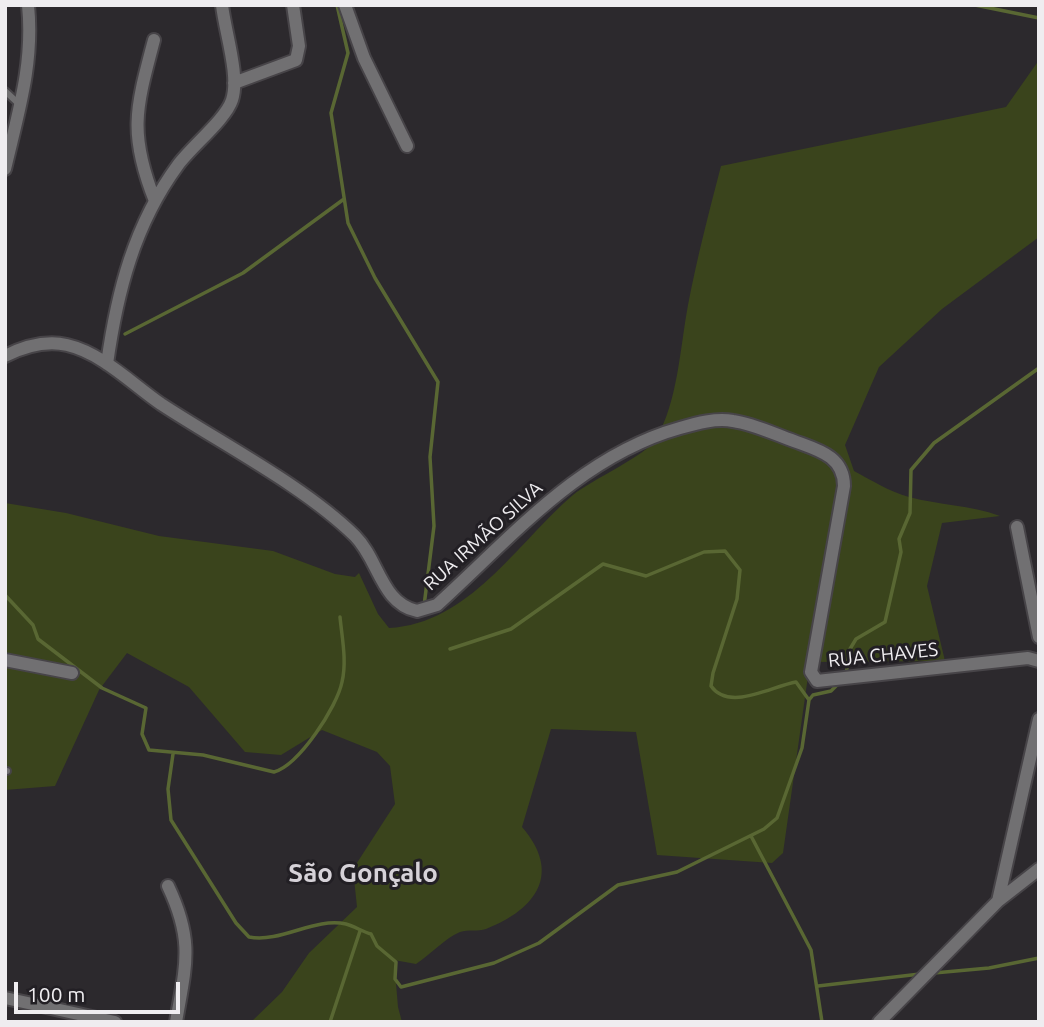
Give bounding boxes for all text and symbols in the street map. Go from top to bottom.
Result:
street label: RUA IRMÃO SILVA [419,477,547,595]
street label: RUA CHAVES [827,638,939,672]
district label: São Gonçalo [288,857,438,889]
scale bar [18,968,184,1012]
text: 100 m [27,982,85,1006]

